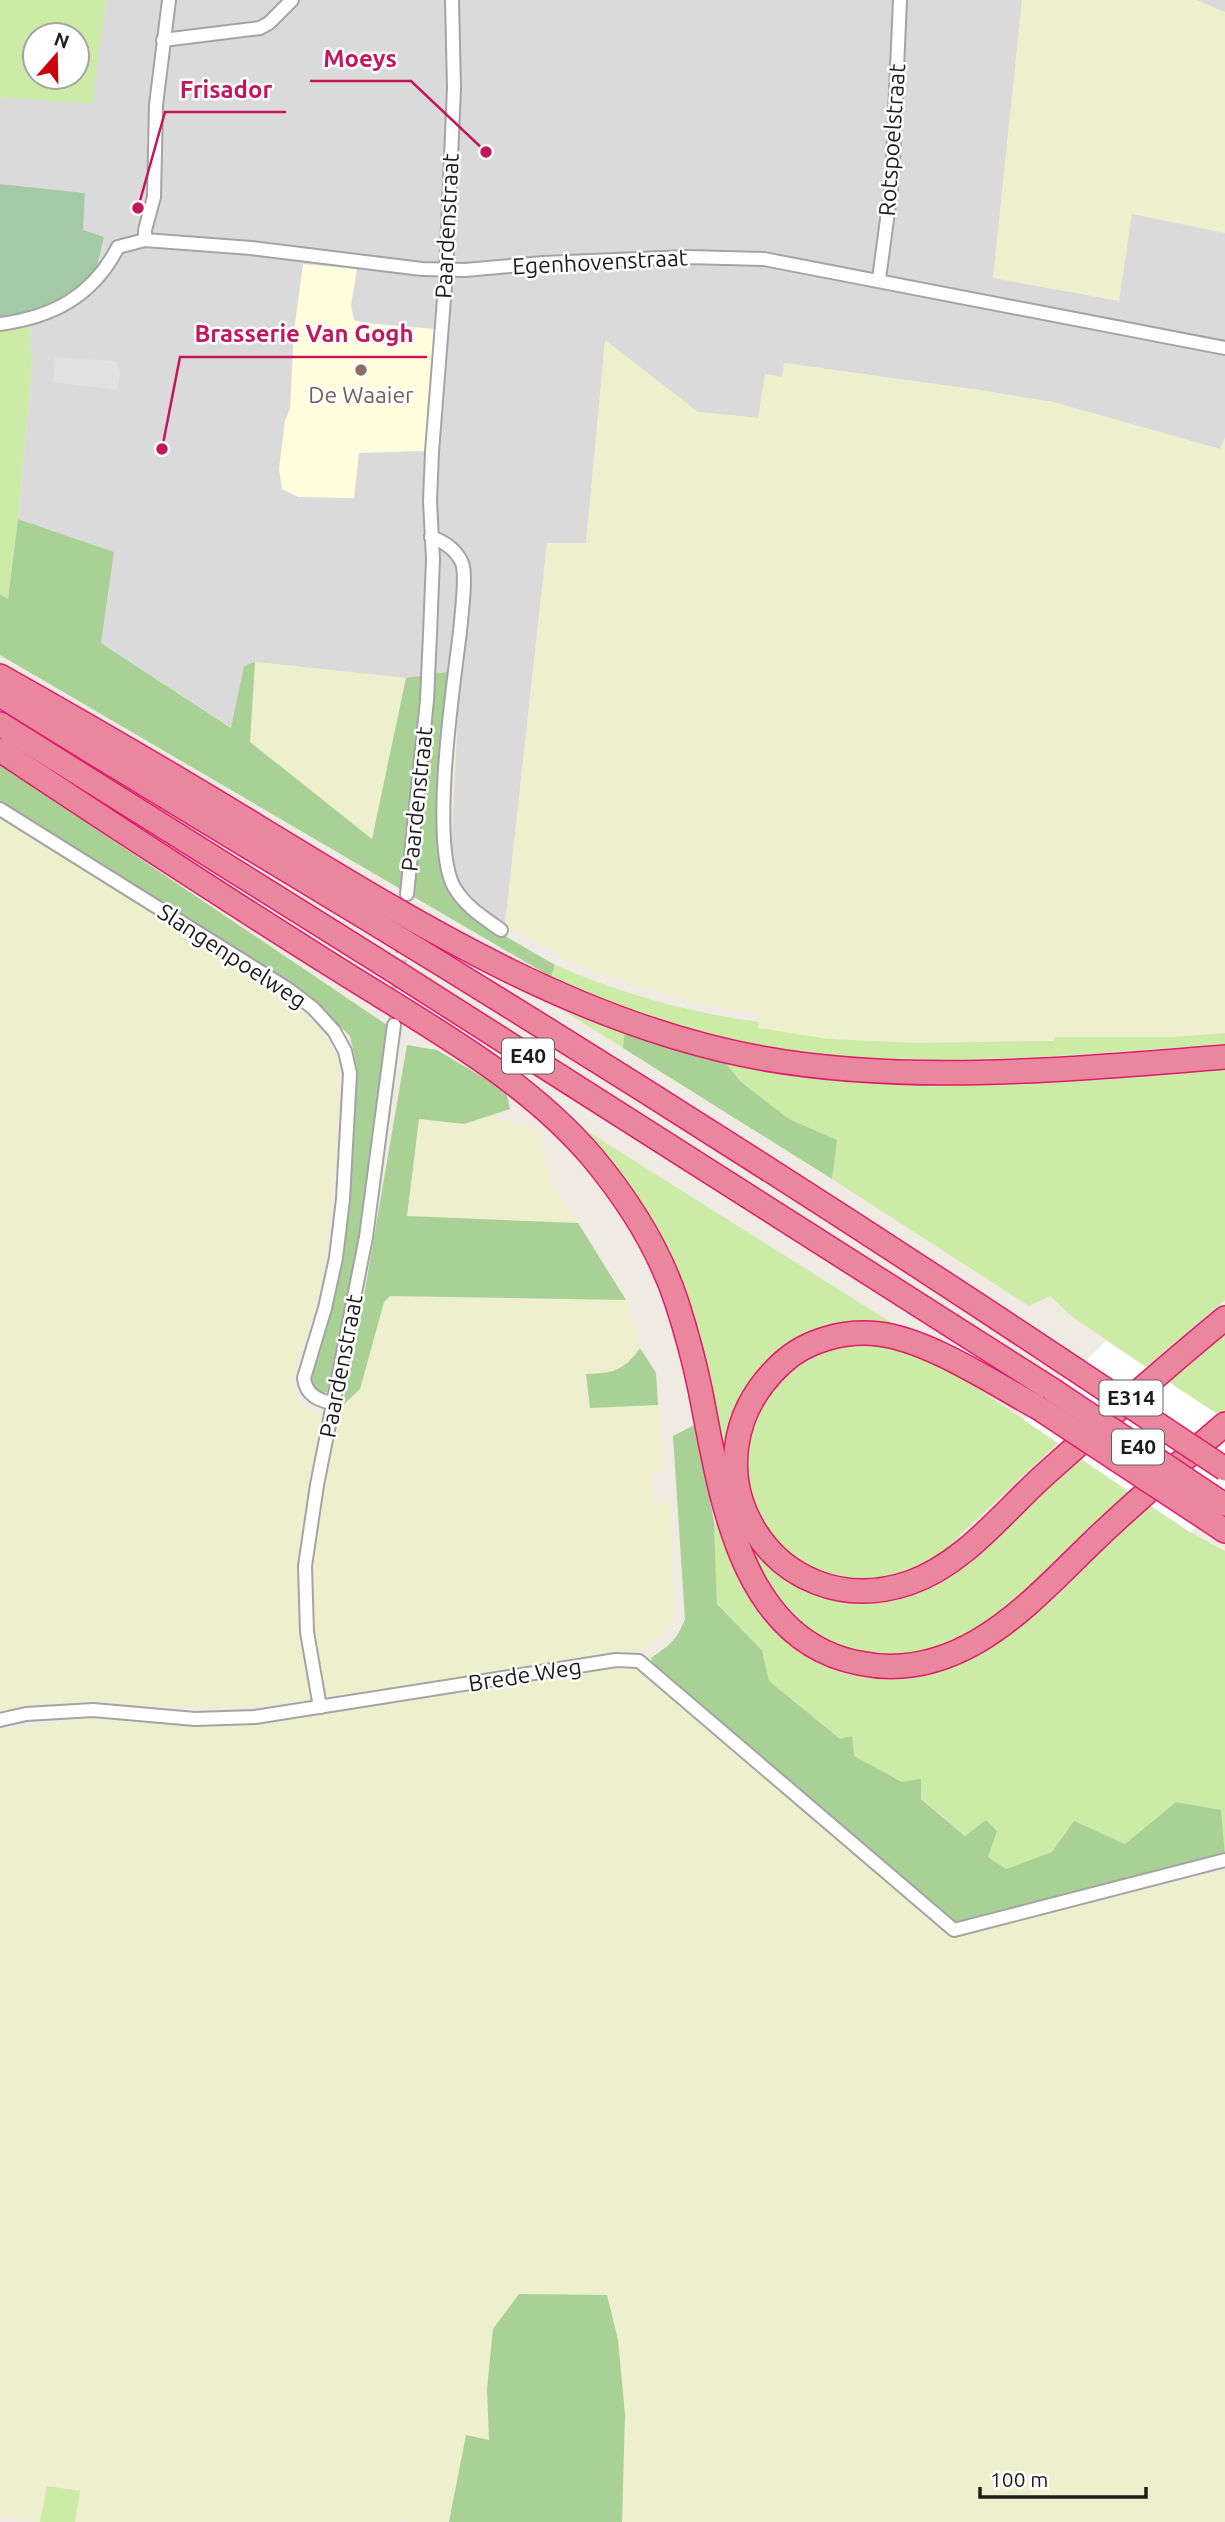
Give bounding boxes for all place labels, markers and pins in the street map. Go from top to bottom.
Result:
callout: Moeys [310,36,411,81]
callout: Frisador [165,67,286,112]
callout: Brasserie Van Gogh [180,312,427,357]
marker: De Waaier [353,362,369,378]
place label: De Waaier [308,382,414,407]

